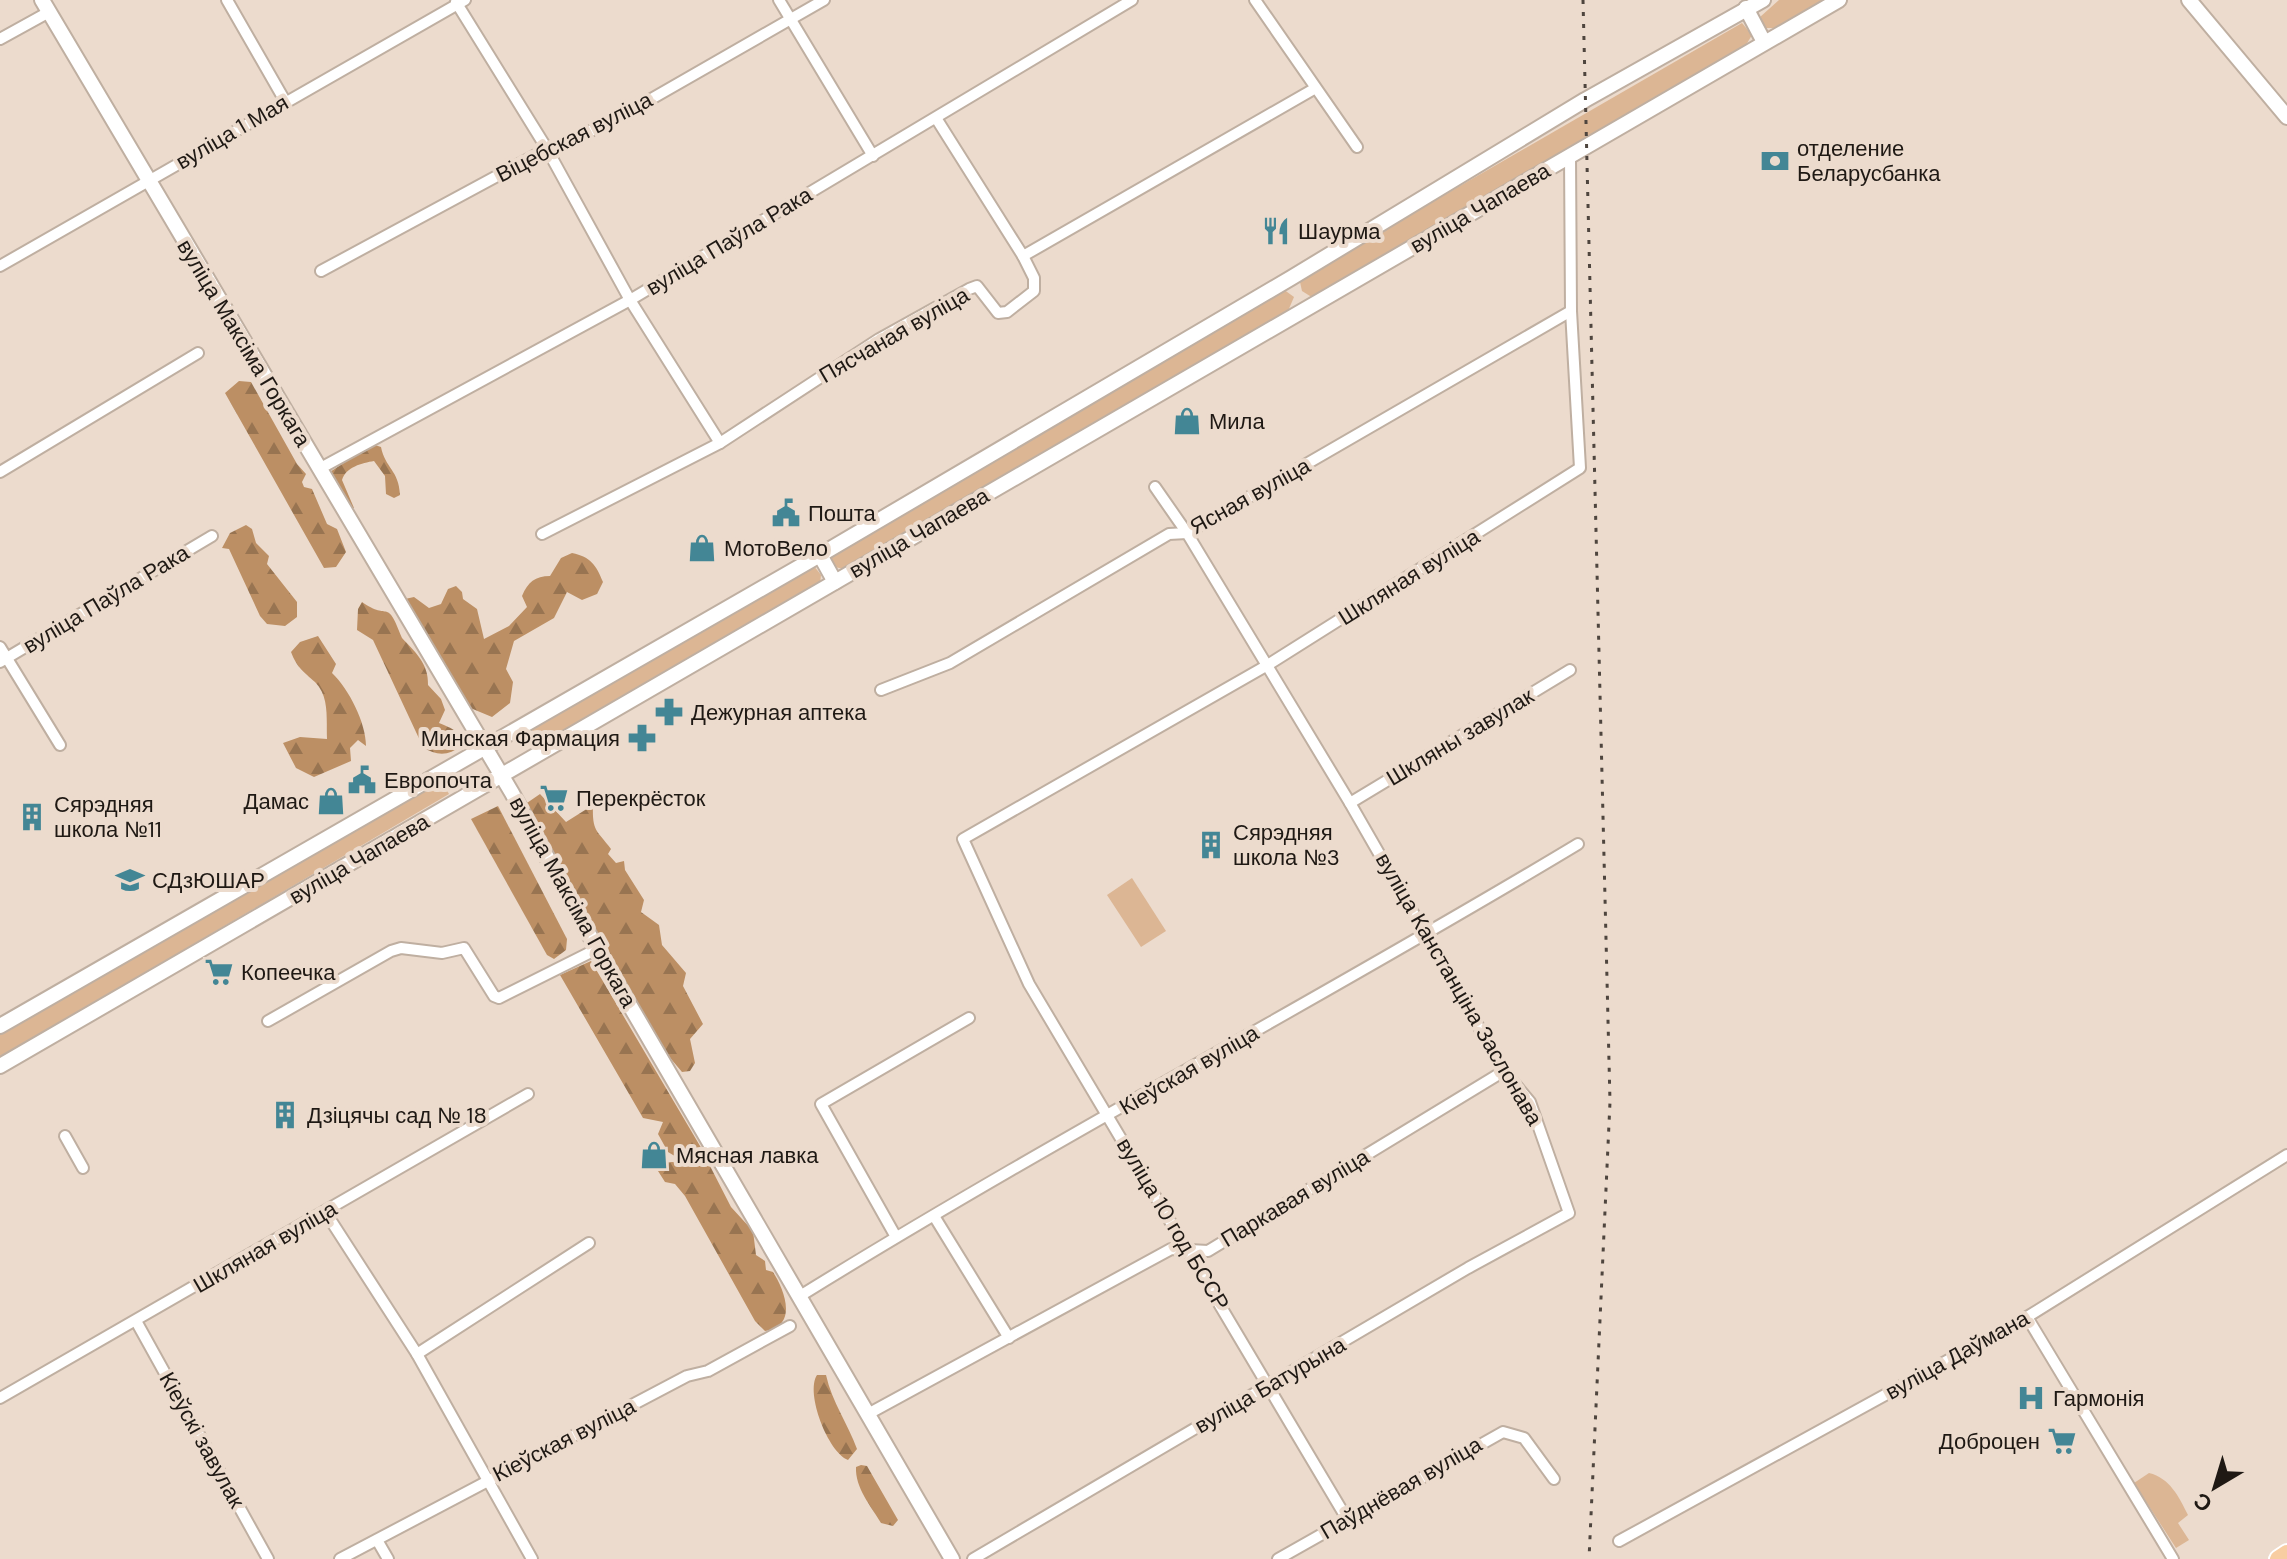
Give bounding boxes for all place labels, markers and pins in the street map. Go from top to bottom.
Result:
place label: отделение Беларусбанка [1797,134,1941,188]
bank icon: отделение Беларусбанка [1760,146,1790,176]
restaurant icon: Шаурма [1261,216,1291,246]
place label: Шаурма [1298,217,1381,246]
shop icon: Мила [1172,406,1202,436]
place label: Мила [1209,407,1265,436]
public building icon: Пошта [771,498,801,528]
place label: Пошта [808,499,877,528]
shop icon: МотоВело [687,533,717,563]
place label: МотоВело [724,534,828,563]
pharmacy icon: Дежурная аптека [654,697,684,727]
place label: Дежурная аптека [691,698,867,727]
pharmacy icon: Минская Фармация [627,723,657,753]
place label: Минская Фармация [421,724,620,753]
public building icon: Европочта [347,765,377,795]
place label: Европочта [384,766,493,795]
supermarket icon: Перекрёсток [539,783,569,813]
place label: Перекрёсток [576,784,706,813]
shop icon: Дамас [316,786,346,816]
place label: Дамас [244,787,309,816]
place label: Сярэдняя школа №11 [54,790,162,844]
building icon: Сярэдняя школа №11 [17,802,47,832]
place label: Сярэдняя школа №3 [1233,818,1340,872]
building icon: Сярэдняя школа №3 [1196,830,1226,860]
school or university icon: СДзЮШАР [115,865,145,895]
place label: СДзЮШАР [152,866,265,895]
supermarket icon: Копеечка [204,957,234,987]
place label: Копеечка [241,958,336,987]
building icon: Дзіцячы сад № 18 [270,1100,300,1130]
place label: Дзіцячы сад № 18 [307,1101,487,1130]
shop icon: Мясная лавка [639,1140,669,1170]
place label: Мясная лавка [676,1141,819,1170]
hospital icon: Гармонія [2016,1383,2046,1413]
place label: Гармонія [2053,1384,2144,1413]
supermarket icon: Доброцен [2047,1426,2077,1456]
place label: Доброцен [1939,1427,2040,1456]

